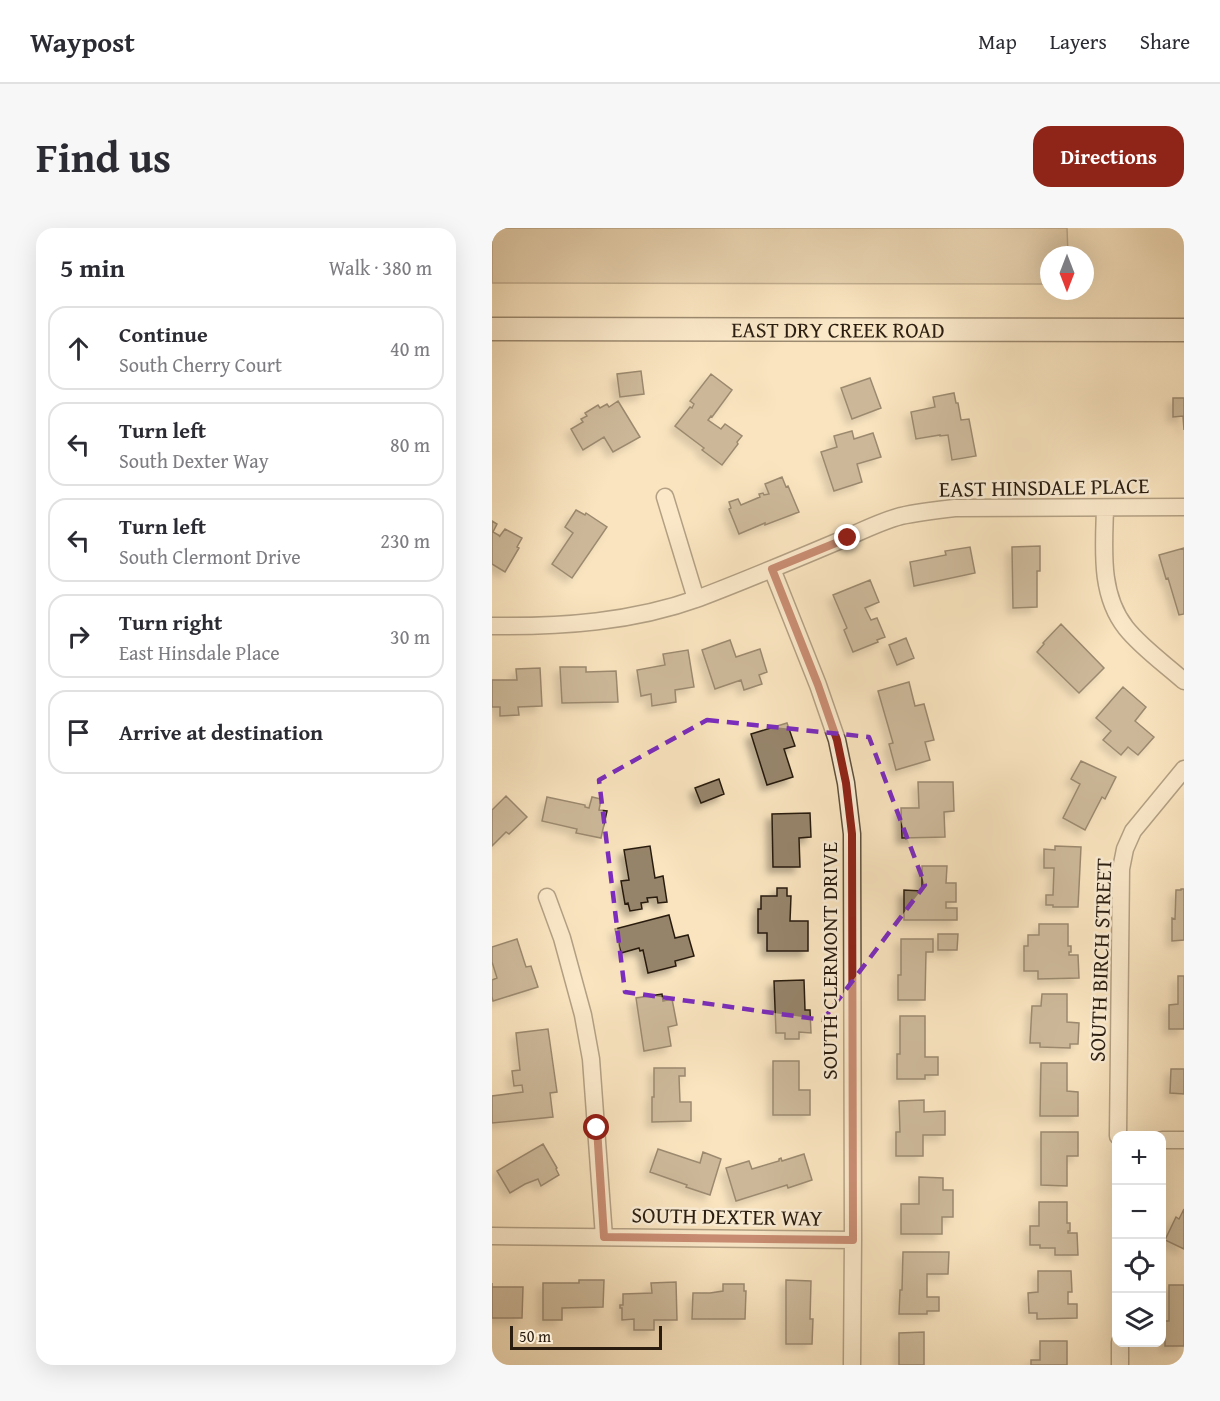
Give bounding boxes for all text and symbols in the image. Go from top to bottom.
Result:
text: Waypost [30,21,135,62]
text: Map [978,26,1017,57]
text: Layers [1050,26,1107,57]
text: Share [1140,26,1190,57]
text: Find us [36,126,171,187]
button: Directions [1033,126,1184,187]
north arrow [1040,246,1094,300]
text: 5 min [60,248,125,287]
text: Walk · 380 m [329,253,432,282]
street label: EAST DRY CREEK ROAD [731,313,945,346]
text: Continue [119,318,208,350]
icon: ahead [62,332,95,365]
text: 40 m [390,334,430,363]
text: South Cherry Court [119,350,282,379]
text: Turn left [119,414,206,446]
icon: left [62,428,95,461]
text: 80 m [390,430,430,459]
text: South Dexter Way [119,446,269,475]
street label: EAST HINSDALE PLACE [939,469,1149,505]
text: Turn left [119,510,206,542]
icon: left [62,524,95,557]
route end [834,524,860,550]
text: 230 m [380,526,430,555]
text: South Clermont Drive [119,542,301,571]
text: Turn right [119,606,222,638]
icon: right [62,620,95,653]
text: 30 m [390,622,430,651]
text: East Hinsdale Place [119,638,280,667]
icon: arrive [62,716,95,749]
text: Arrive at destination [119,716,323,748]
street label: SOUTH CLERMONT DRIVE [813,842,845,1080]
street label: SOUTH BIRCH STREET [1080,857,1120,1063]
route start [583,1114,609,1140]
map controls [1112,1131,1166,1347]
button: + [1112,1131,1166,1185]
button: − [1112,1185,1166,1239]
street label: SOUTH DEXTER WAY [631,1198,823,1234]
button: locate [1112,1239,1166,1293]
button: layers [1112,1293,1166,1347]
scale bar [510,1323,662,1350]
text: 50 m [519,1324,551,1348]

